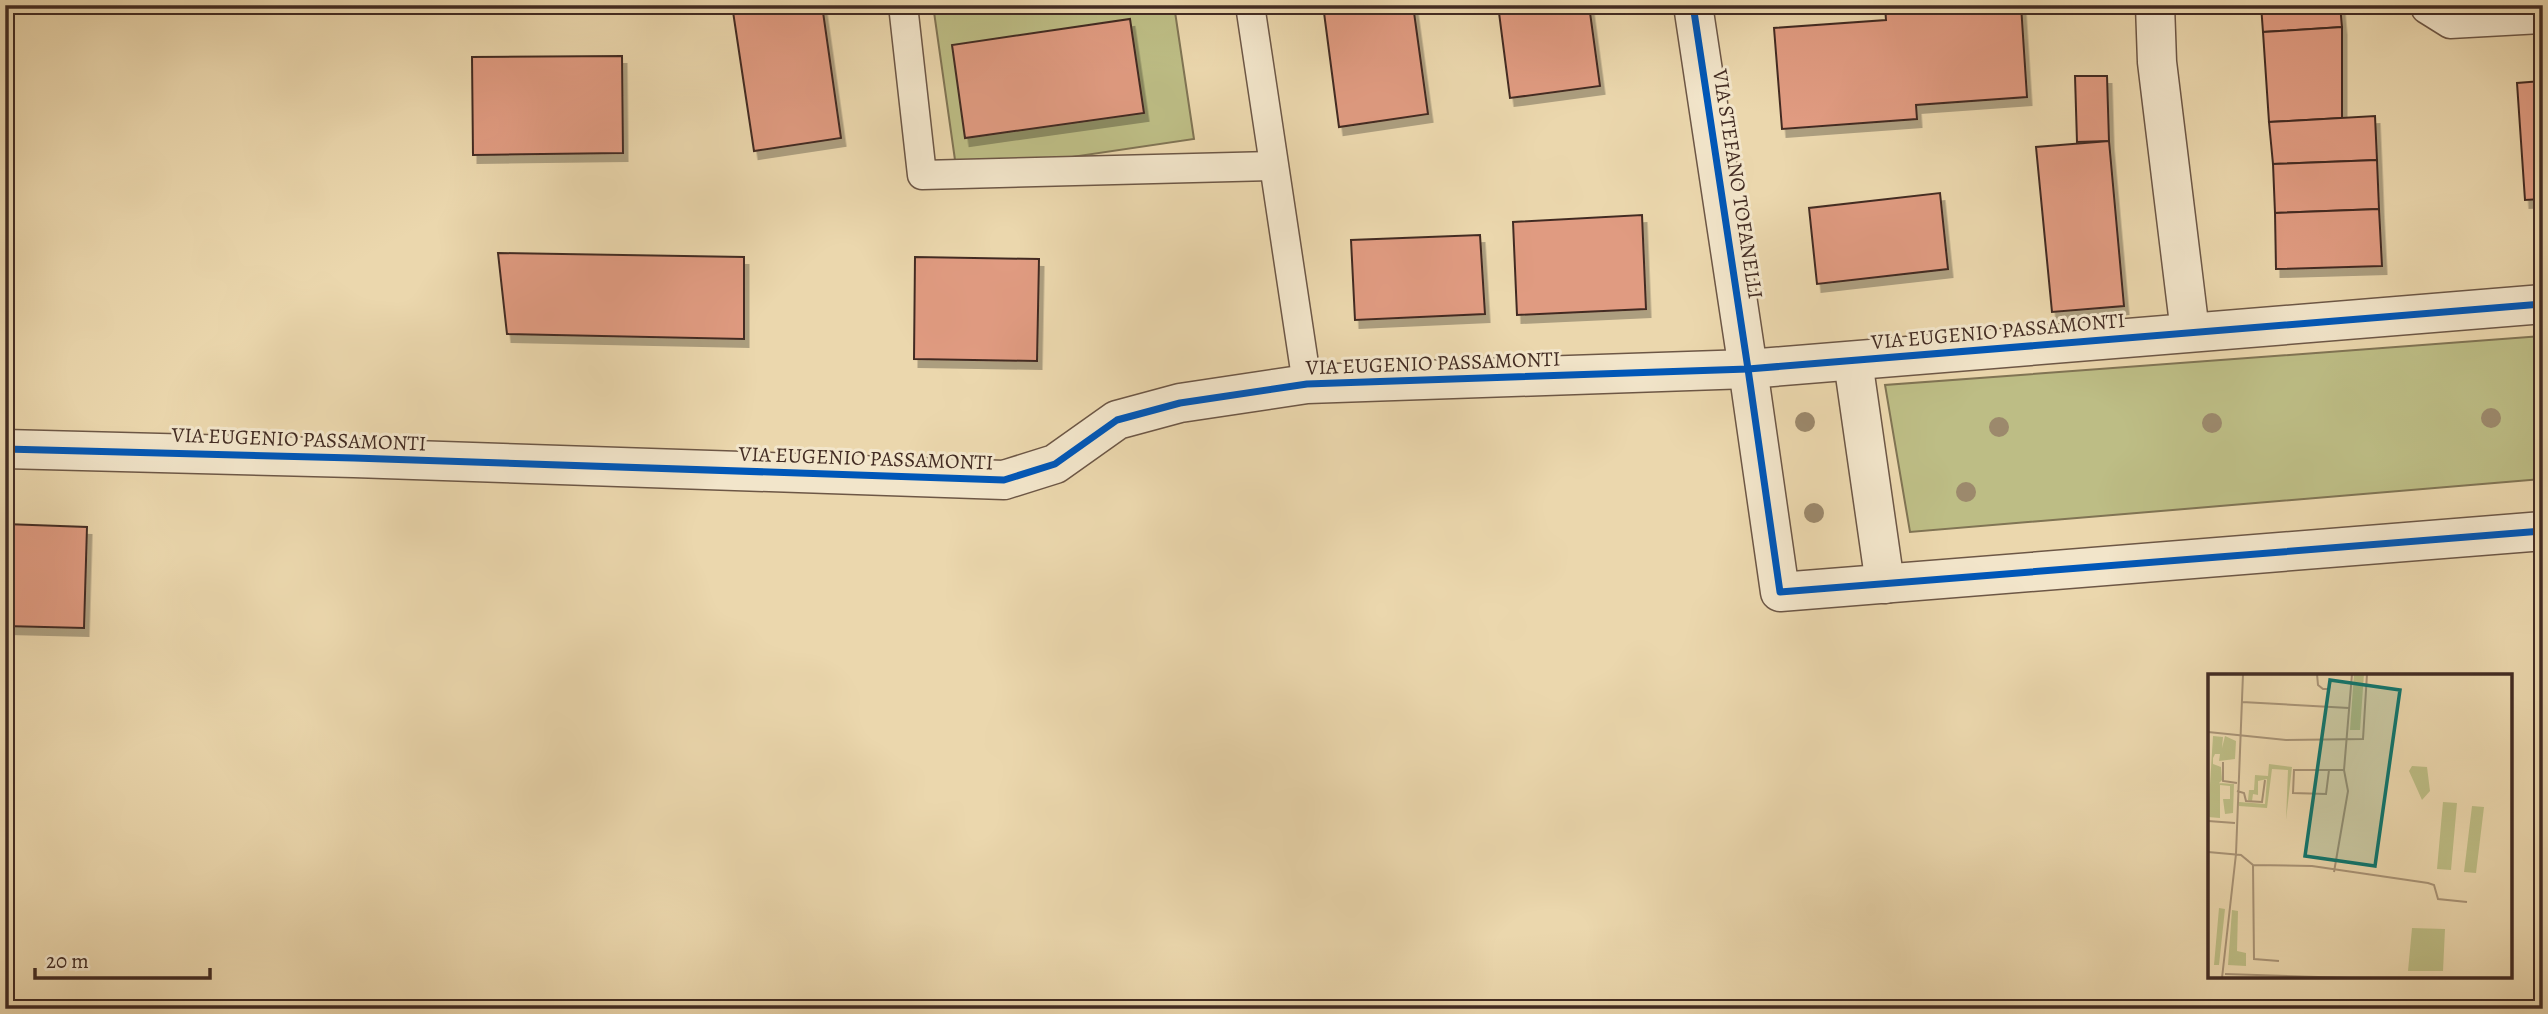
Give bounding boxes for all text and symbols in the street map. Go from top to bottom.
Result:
street label: VIA STEFANO TOFANELLI [1706,66,1770,301]
street label: VIA EUGENIO PASSAMONTI [1869,306,2126,356]
street label: VIA EUGENIO PASSAMONTI [1304,345,1561,381]
street label: VIA EUGENIO PASSAMONTI [170,421,427,457]
street label: VIA EUGENIO PASSAMONTI [737,440,994,476]
inset map [2208,674,2513,979]
scale bar [35,937,210,981]
text: 20 m [46,947,89,975]

